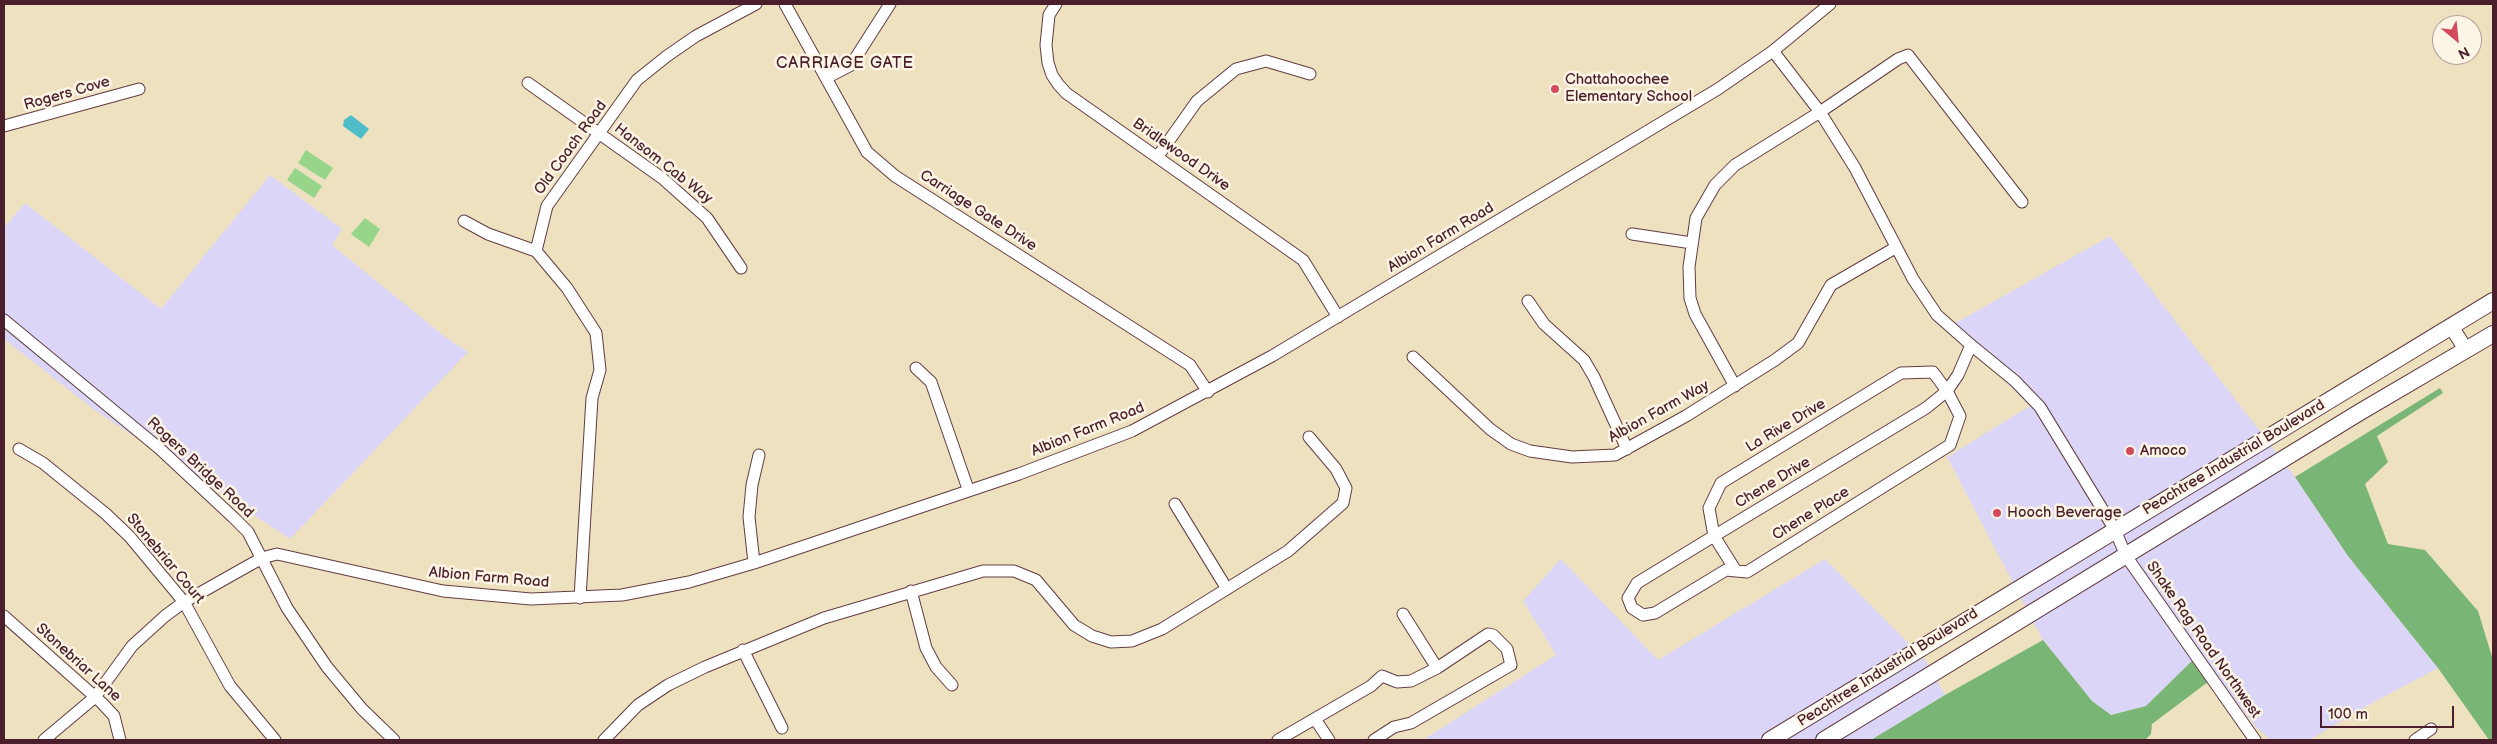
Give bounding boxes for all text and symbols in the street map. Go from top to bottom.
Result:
north arrow [2432,15,2482,65]
text: N [2455,43,2472,63]
district label: CARRIAGE GATE [774,54,916,74]
place label: Chattahoochee Elementary School [1565,71,1692,106]
street label: Rogers Cove [22,73,112,115]
marker: Chattahoochee Elementary School [1549,83,1561,95]
street label: Old Coach Road [531,98,611,198]
street label: Bridlewood Drive [1129,115,1233,195]
street label: Hansom Cab Way [610,120,716,208]
street label: Carriage Gate Drive [916,166,1040,256]
street label: Albion Farm Road [1385,199,1497,277]
street label: Albion Farm Way [1605,377,1713,447]
street label: La Rive Drive [1743,395,1829,457]
street label: Peachtree Industrial Boulevard [2140,396,2328,520]
street label: Albion Farm Road [1029,399,1147,461]
street label: Rogers Bridge Road [143,414,257,522]
place label: Amoco [2140,442,2187,460]
marker: Amoco [2124,445,2136,457]
street label: Chene Drive [1732,454,1814,512]
street label: Chene Place [1769,483,1853,545]
place label: Hooch Beverage [2007,504,2122,522]
marker: Hooch Beverage [1991,507,2003,519]
street label: Stonebriar Court [122,510,208,608]
street label: Shake Rag Road Northwest [2142,558,2264,722]
street label: Albion Farm Road [428,564,550,592]
street label: Peachtree Industrial Boulevard [1795,605,1981,731]
street label: Stonebriar Lane [32,620,124,706]
scale bar [2322,696,2456,728]
text: 100 m [2328,705,2368,724]

